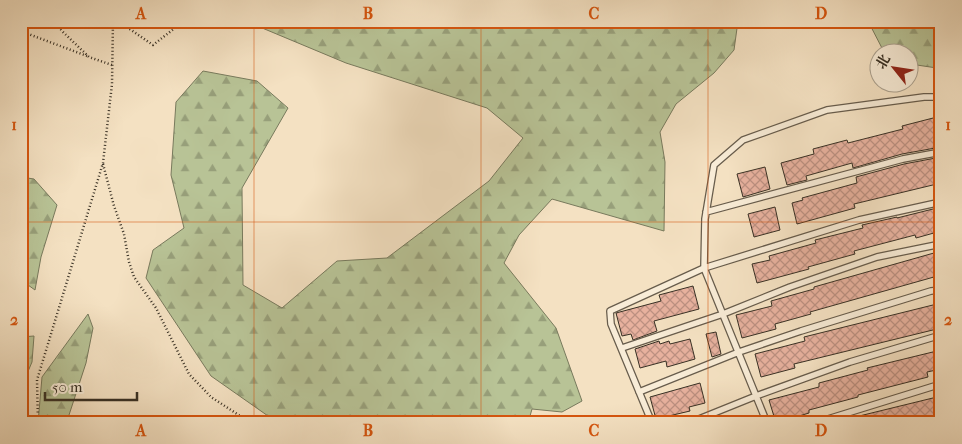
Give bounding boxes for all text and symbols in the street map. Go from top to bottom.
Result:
text: A [135,4,147,23]
text: B [363,4,373,23]
text: C [589,4,600,23]
text: D [815,4,827,23]
north arrow [870,42,920,92]
text: 北 [872,51,894,72]
text: 1 [11,115,17,134]
text: 1 [945,115,951,134]
text: 2 [10,310,18,329]
text: 2 [944,310,952,329]
scale bar [45,369,138,401]
text: 50 m [52,378,83,396]
text: A [135,421,147,440]
text: B [363,421,373,440]
text: C [589,421,600,440]
text: D [815,421,827,440]

